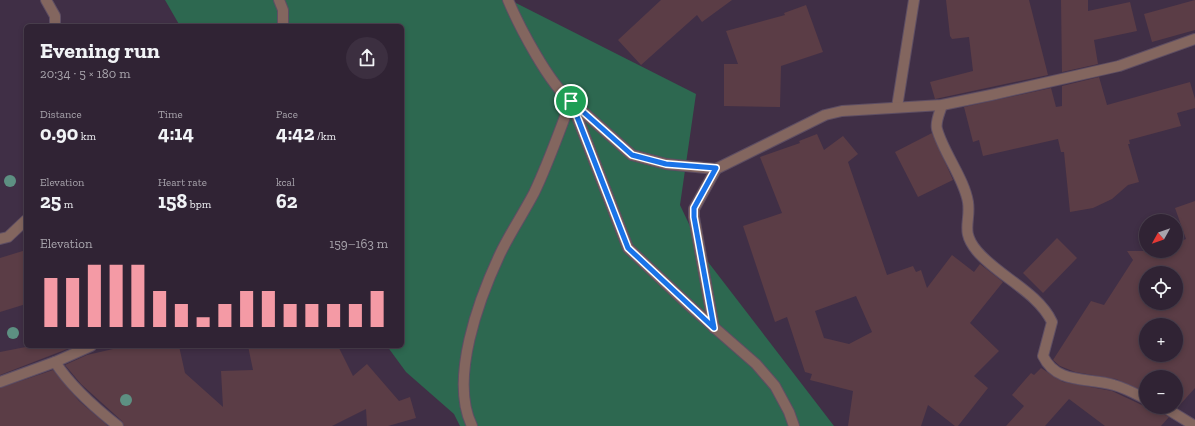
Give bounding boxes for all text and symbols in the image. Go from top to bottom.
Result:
text: Evening run [40,37,160,64]
button: share [346,37,388,79]
text: 20:34 · 5 × 180 m [40,66,130,81]
pin [554,84,588,118]
icon: arrive [560,90,582,112]
text: Distance [40,108,82,121]
text: Time [158,108,183,121]
text: Pace [276,108,298,121]
text: 0.90 [40,121,78,145]
text: 4:14 [158,121,194,145]
text: 4:42 [276,121,315,145]
text: km [78,130,96,143]
text: /km [315,130,336,143]
text: Elevation [40,176,84,189]
text: Heart rate [158,176,207,189]
text: kcal [276,176,295,189]
text: 25 [40,189,61,213]
text: 158 [158,189,187,213]
text: 62 [276,189,297,213]
text: m [61,198,73,211]
text: bpm [187,198,211,211]
north arrow [1139,214,1183,258]
map controls [1139,214,1183,414]
text: Elevation [40,236,92,251]
text: 159–163 m [329,236,388,251]
button: locate [1139,266,1183,310]
button: + [1139,318,1183,362]
button: − [1139,370,1183,414]

